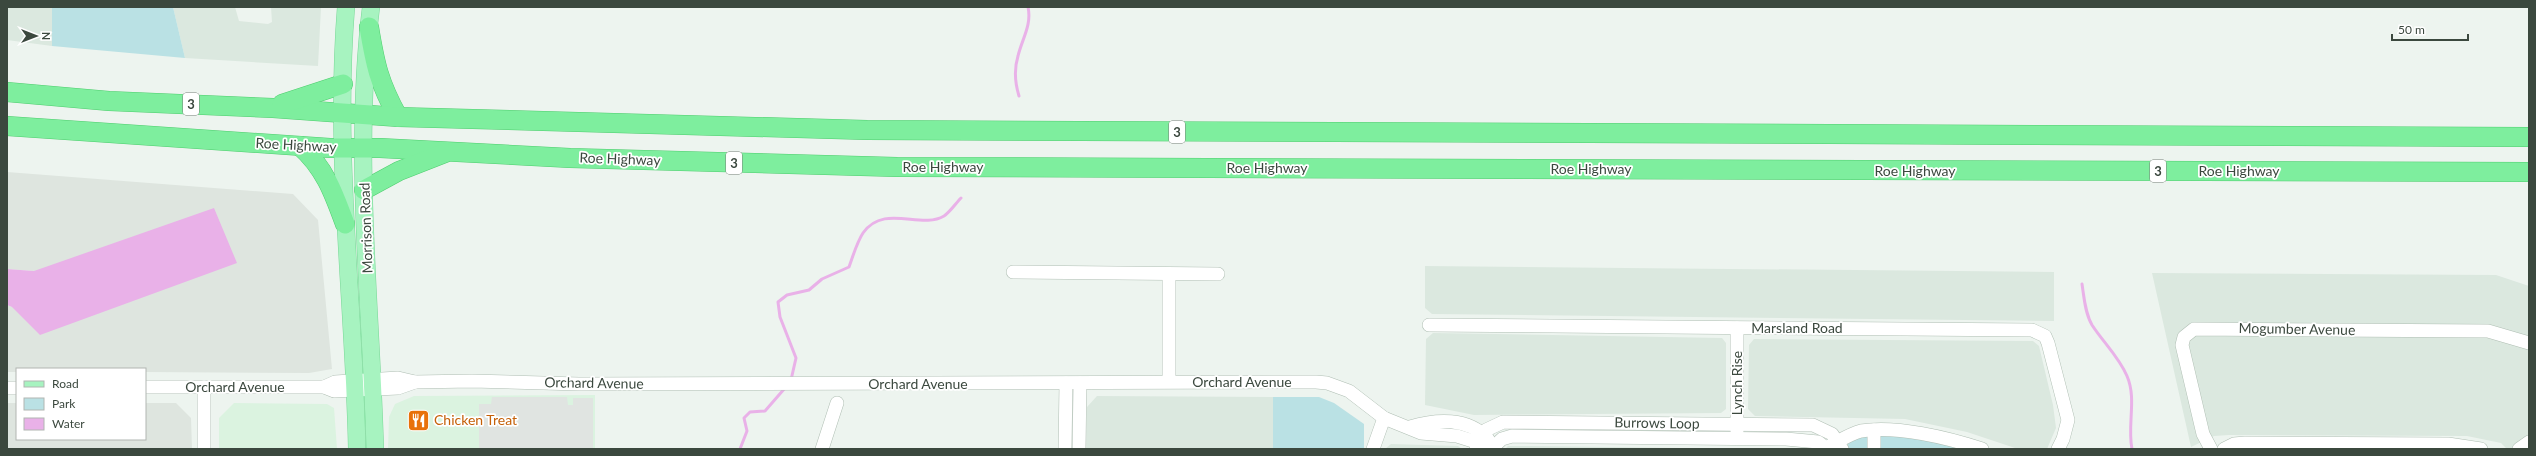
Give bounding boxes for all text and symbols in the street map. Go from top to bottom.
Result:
north arrow [16,16,56,56]
scale bar [2392,16,2468,42]
text: 50 m [2398,22,2425,37]
text: N [40,32,53,40]
road number: 3 [183,93,199,115]
road number: 3 [1169,121,1185,143]
street label: Roe Highway [255,134,338,155]
street label: Roe Highway [579,149,662,168]
road number: 3 [726,152,742,174]
street label: Roe Highway [902,158,984,175]
street label: Roe Highway [1226,159,1308,176]
street label: Roe Highway [1550,160,1632,177]
road number: 3 [2150,160,2166,182]
street label: Roe Highway [1874,162,1956,179]
street label: Roe Highway [2198,162,2280,179]
street label: Morrison Road [355,182,376,274]
street label: Marsland Road [1751,319,1843,336]
street label: Mogumber Avenue [2238,319,2356,338]
street label: Lynch Rise [1728,351,1745,415]
legend [16,368,146,440]
street label: Orchard Avenue [544,373,644,392]
street label: Orchard Avenue [1192,373,1292,390]
street label: Orchard Avenue [868,375,968,392]
text: Road [52,376,79,391]
street label: Orchard Avenue [185,378,285,395]
text: Park [52,396,76,411]
restaurant icon: Chicken Treat [406,407,432,433]
place label: Chicken Treat [434,411,517,428]
street label: Burrows Loop [1614,413,1700,432]
text: Water [52,416,85,431]

